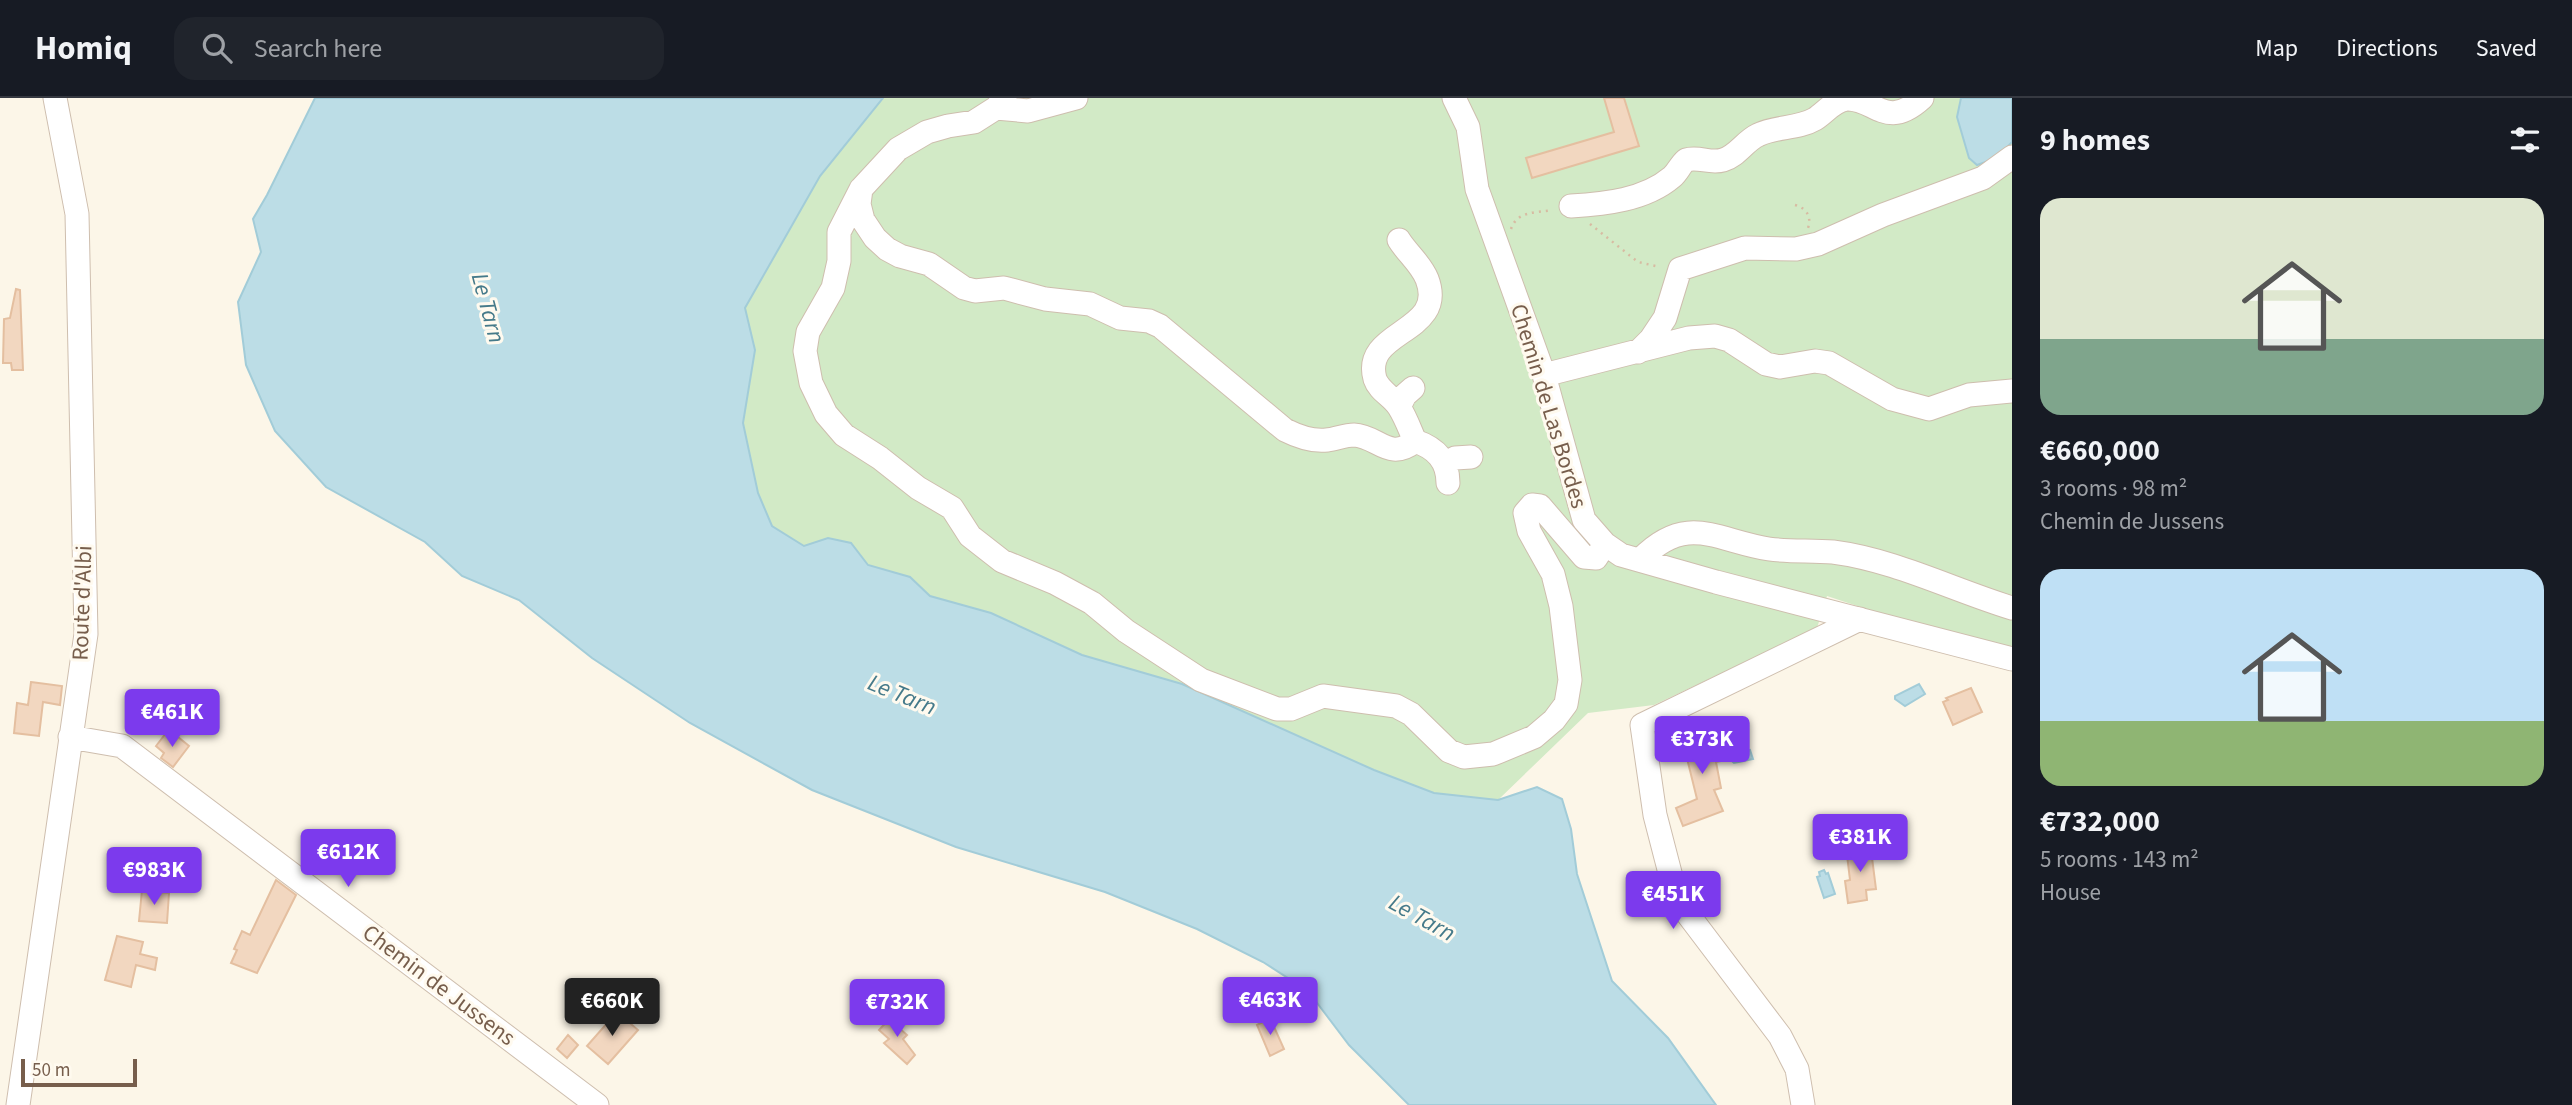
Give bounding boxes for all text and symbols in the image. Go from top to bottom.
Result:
search box [174,17,664,80]
text: Homiq [35,25,132,72]
icon: search [198,29,236,67]
text: Search here [254,30,382,67]
text: Map [2255,31,2298,66]
text: Directions [2336,31,2438,66]
text: Saved [2476,31,2537,66]
text: 9 homes [2040,119,2150,162]
icon: filters [2506,121,2544,159]
icon: home [2229,243,2355,369]
water label: Le Tarn [462,269,514,347]
street label: Chemin de Las Bordes [1502,300,1596,512]
text: €660,000 [2040,429,2160,472]
text: 3 rooms · 98 m² [2040,472,2187,505]
text: Chemin de Jussens [2040,505,2224,538]
street label: Route d'Albi [63,545,101,661]
icon: home [2229,614,2355,740]
water label: Le Tarn [862,665,942,725]
pin: €461K [123,690,221,749]
text: €461K [141,695,203,728]
pin: €373K [1653,716,1751,776]
text: €373K [1671,722,1733,755]
text: €732,000 [2040,800,2160,843]
pin: €381K [1811,814,1909,874]
text: €381K [1829,820,1891,853]
pin: €612K [299,830,397,889]
text: €612K [317,835,379,868]
text: 5 rooms · 143 m² [2040,843,2199,876]
pin: €983K [105,848,203,907]
text: €983K [123,853,185,886]
pin: €451K [1624,872,1722,931]
text: House [2040,876,2101,909]
text: €451K [1642,877,1704,910]
water label: Le Tarn [1382,885,1462,951]
street label: Chemin de Jussens [356,916,522,1054]
pin: €660K [563,978,661,1038]
pin: €463K [1221,978,1319,1037]
pin: €732K [848,979,946,1039]
text: €463K [1239,983,1301,1016]
text: €660K [581,984,643,1017]
text: €732K [866,985,928,1018]
scale bar [21,1056,136,1088]
text: 50 m [32,1057,70,1084]

